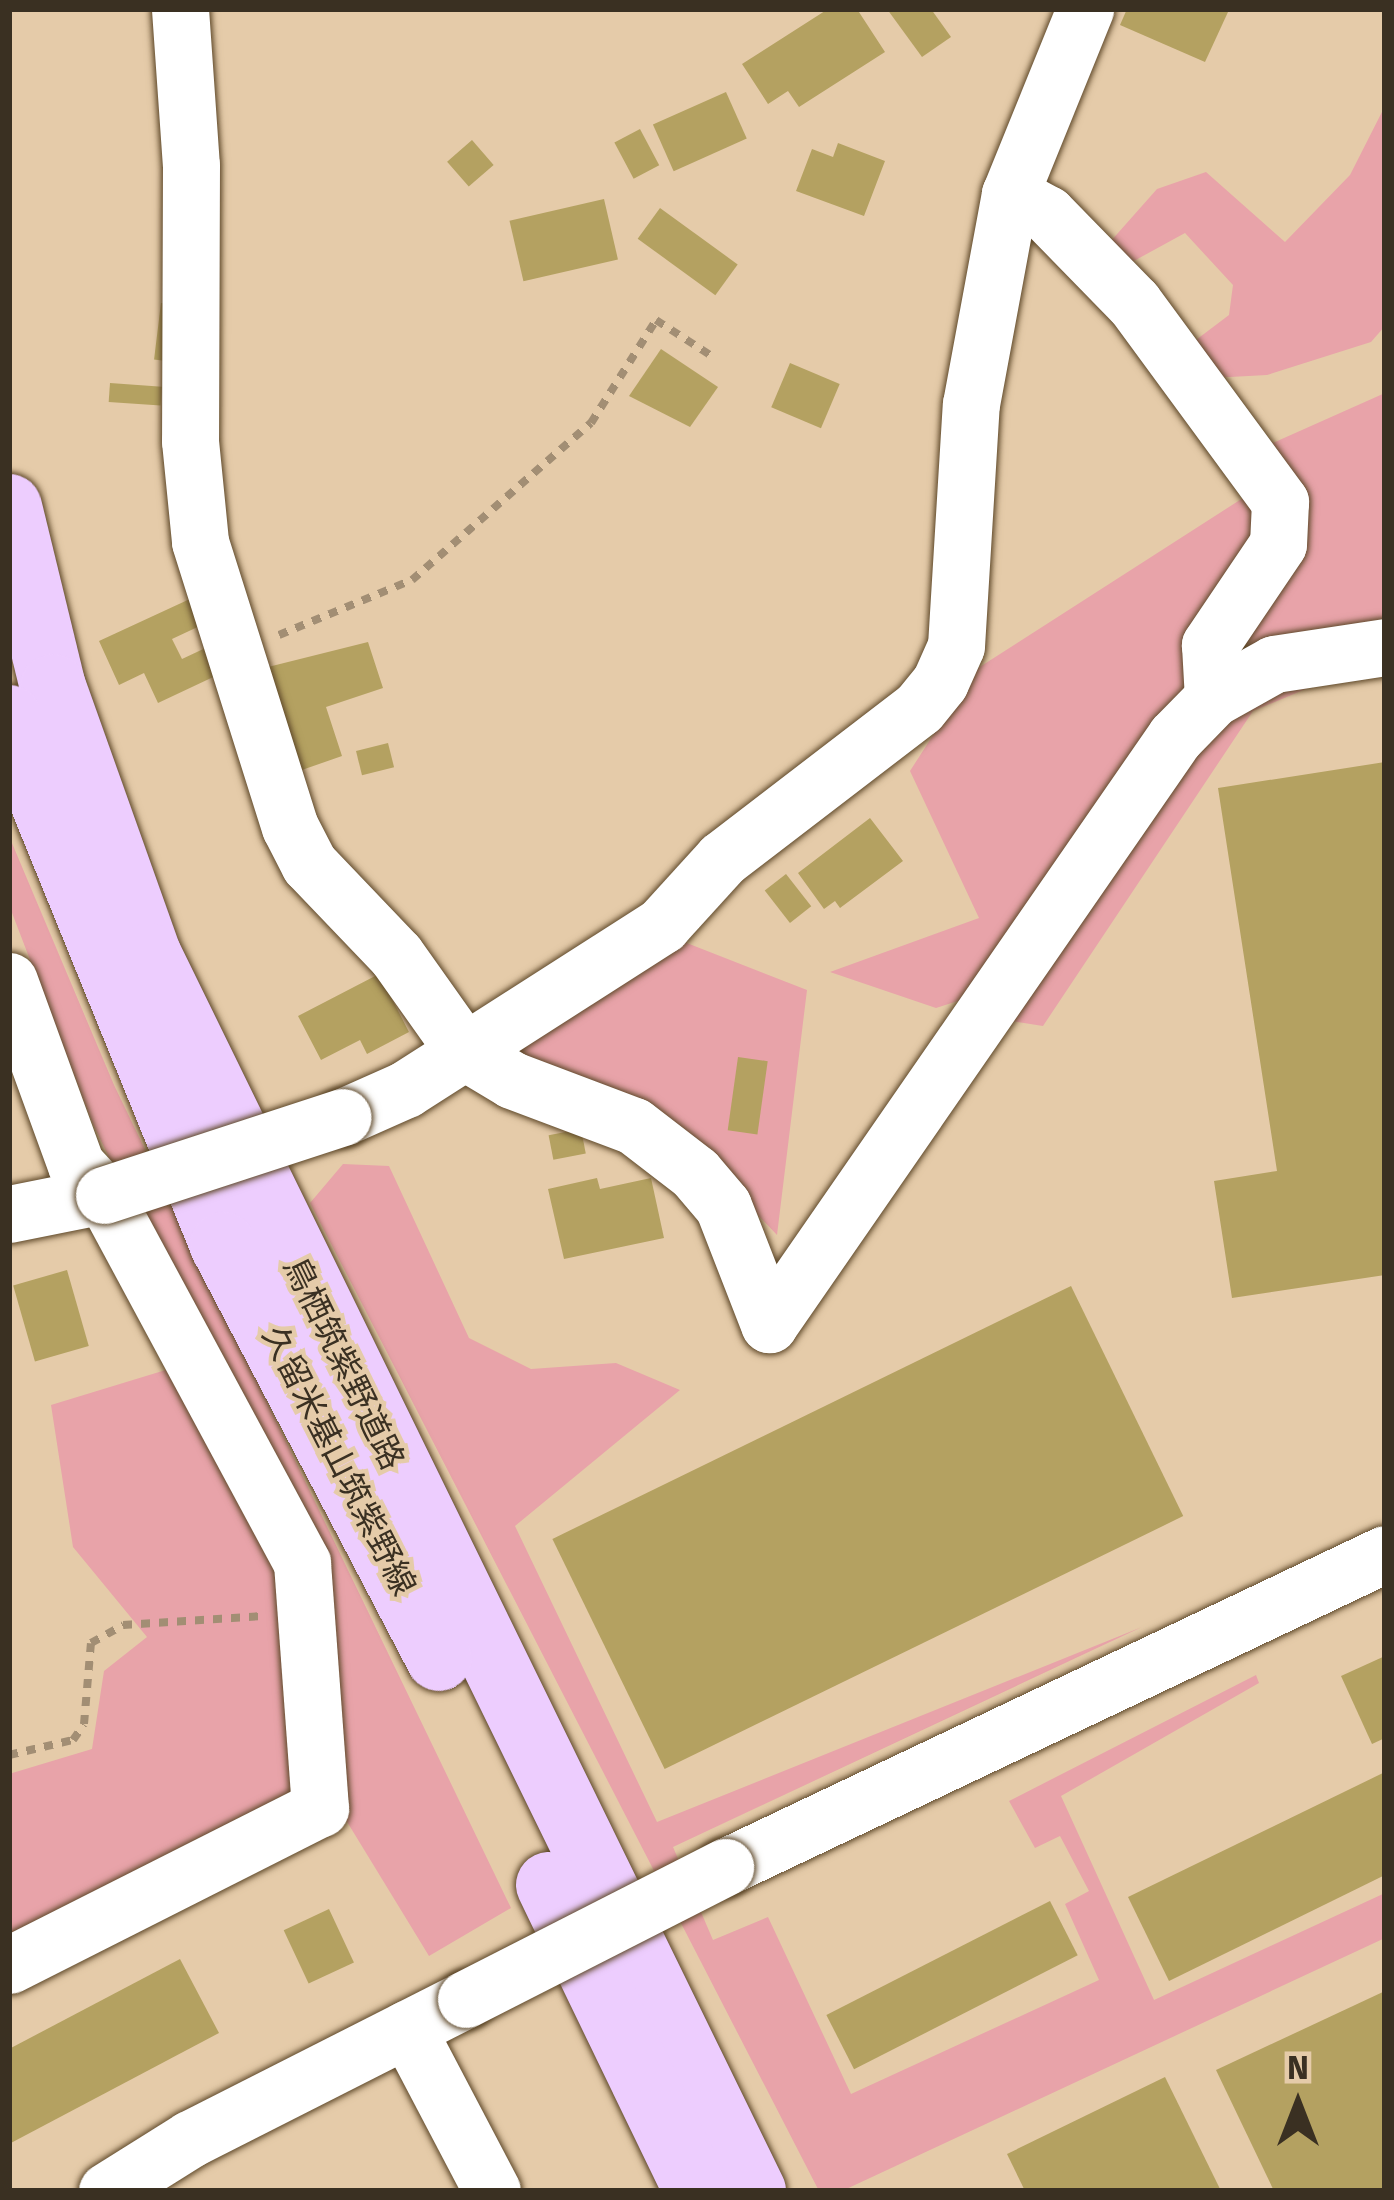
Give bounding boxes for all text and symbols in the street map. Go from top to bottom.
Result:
street label: 鳥栖筑紫野道路 [275,1252,411,1476]
street label: 久留米基山筑紫野線 [253,1320,423,1602]
north arrow [1238,2044,1358,2164]
text: N [1287,2048,1309,2088]

